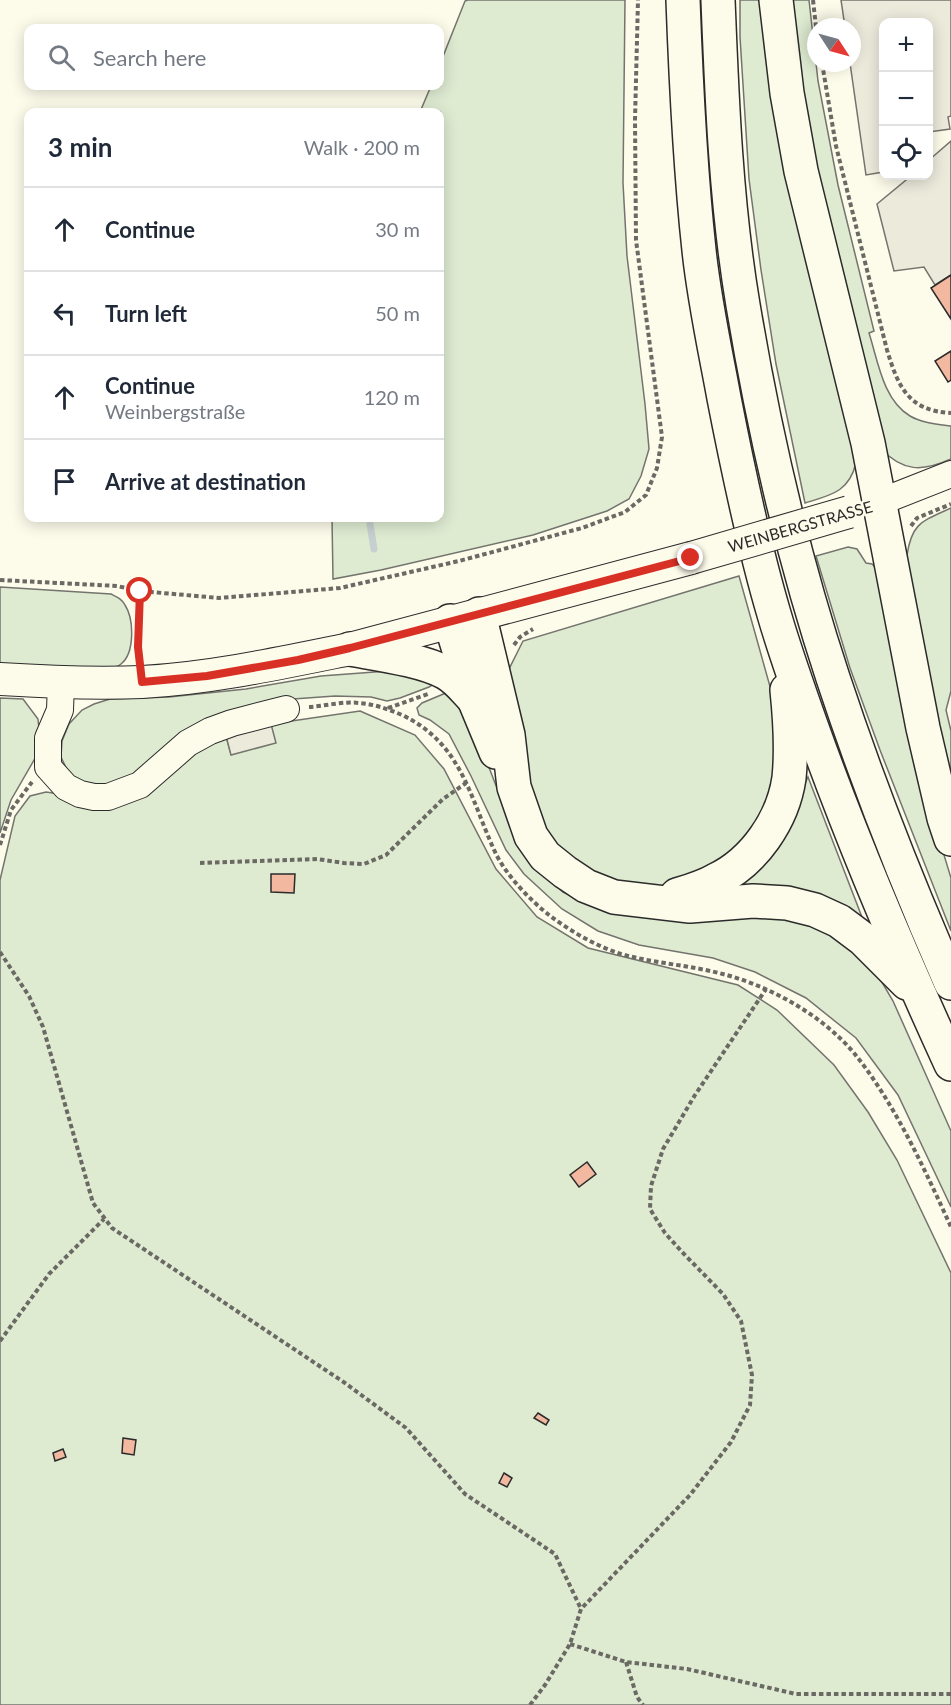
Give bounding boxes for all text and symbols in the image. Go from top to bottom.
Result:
north arrow [807,18,861,72]
map controls [879,18,933,180]
button: + [879,18,933,72]
search box [24,24,444,90]
icon: search [45,41,78,74]
text: Search here [93,44,206,71]
button: − [879,72,933,126]
button: locate [879,126,933,180]
text: 3 min [48,131,112,163]
text: Walk · 200 m [304,135,420,159]
icon: ahead [48,213,81,246]
text: Continue [105,216,195,243]
text: 30 m [375,217,420,241]
icon: left [48,297,81,330]
text: Turn left [105,300,187,327]
text: 50 m [375,301,420,325]
text: Continue [105,372,195,399]
icon: ahead [48,381,81,414]
text: 120 m [364,385,420,409]
text: Weinbergstraße [105,399,245,423]
icon: arrive [48,465,81,498]
text: Arrive at destination [105,468,306,495]
street label: WEINBERGSTRASSE [726,496,874,556]
route end [677,544,703,570]
route start [126,577,152,603]

